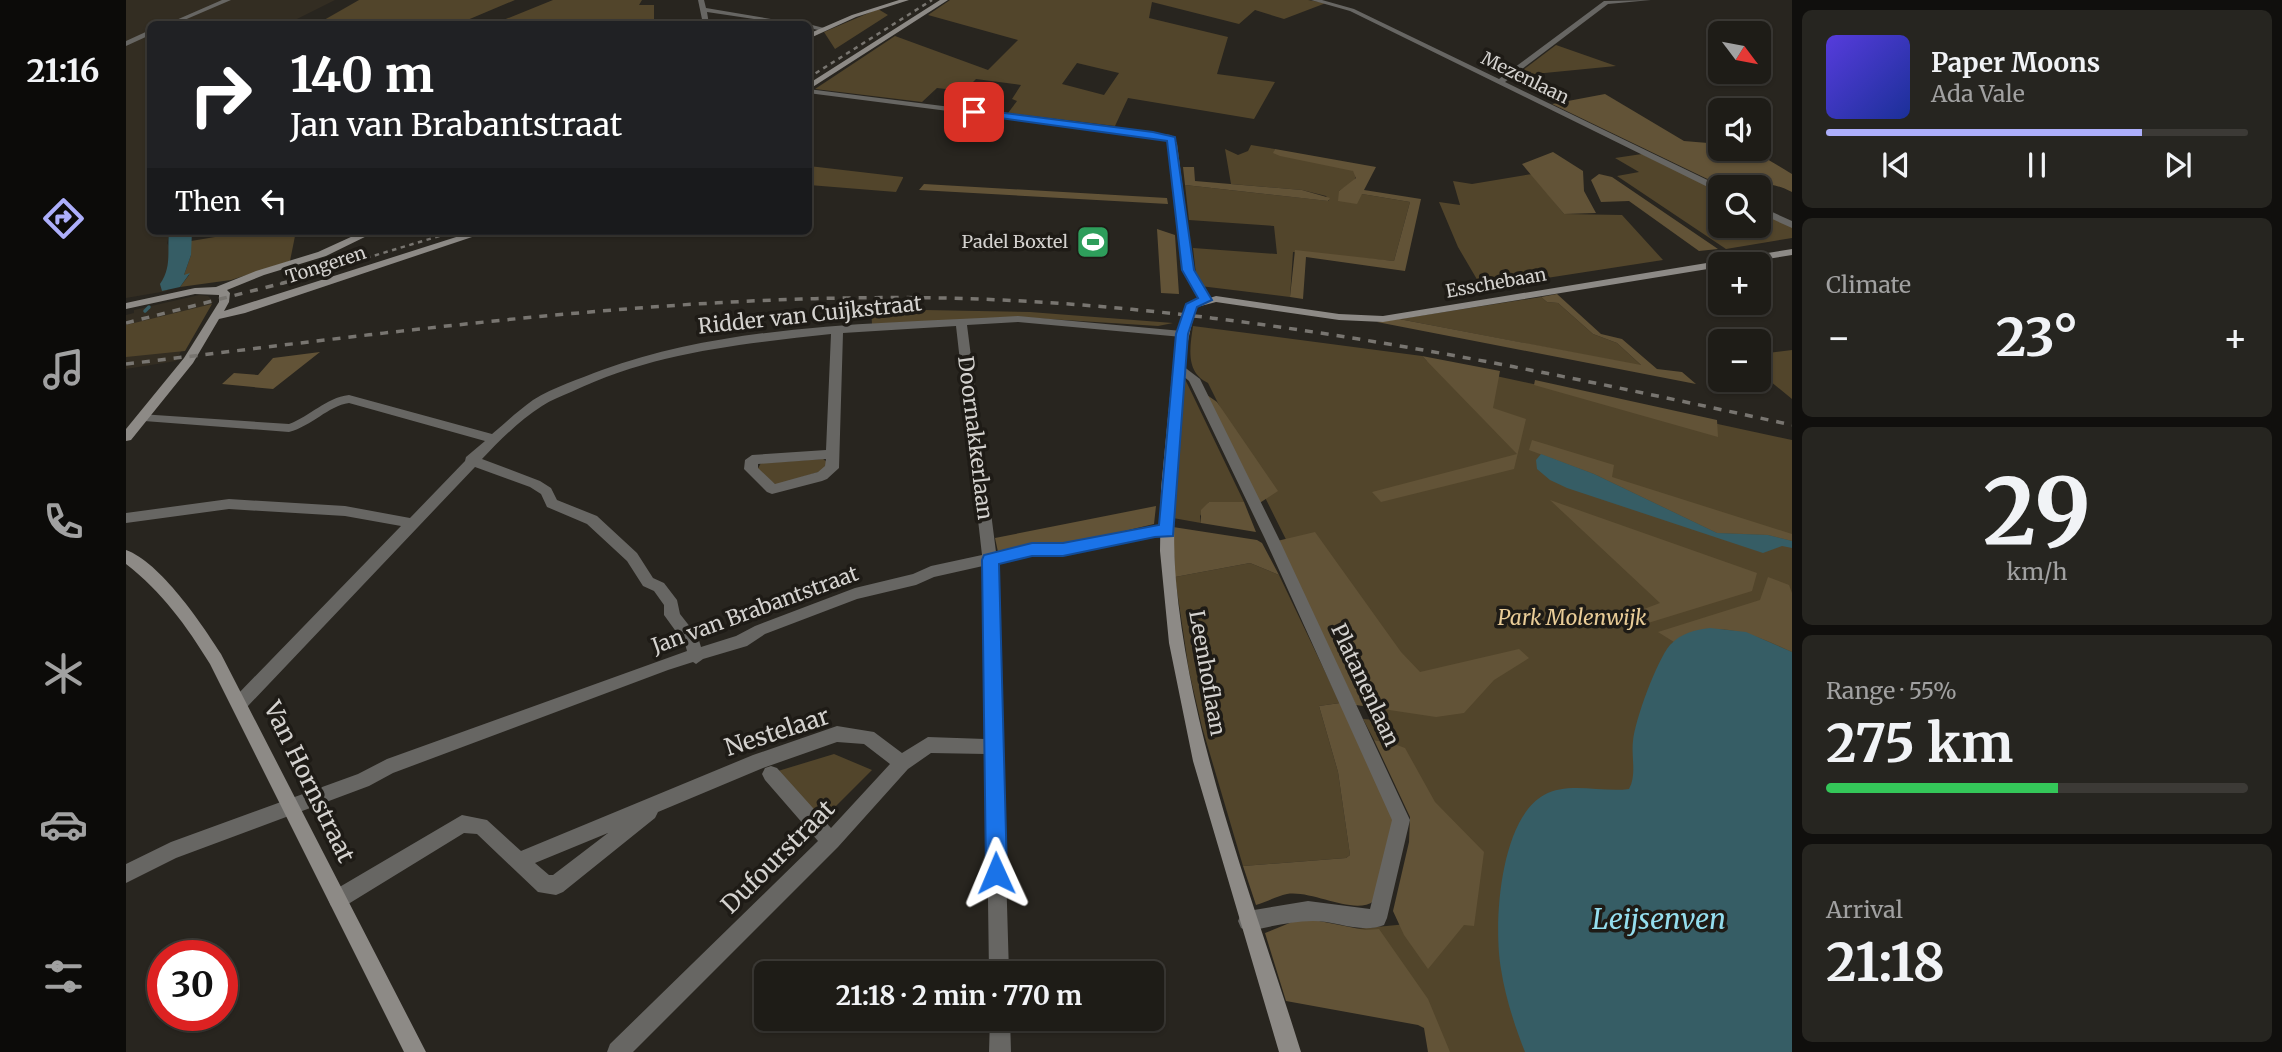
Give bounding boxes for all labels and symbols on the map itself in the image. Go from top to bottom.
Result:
north arrow [1708,21,1771,84]
street label: Mezenlaan [1477,46,1573,109]
pin [944,82,1004,142]
sports icon: Padel Boxtel [1074,223,1112,261]
place label: Padel Boxtel [962,230,1068,253]
street label: Tongeren [283,241,369,288]
street label: Esschebaan [1444,262,1548,303]
street label: Ridder van Cuijkstraat [697,289,923,340]
street label: Doornakkerlaan [952,354,999,521]
street label: Jan van Brabantstraat [647,560,862,660]
park label: Park Molenwijk [1497,604,1647,631]
street label: Leenhoflaan [1183,608,1232,738]
street label: Platanenlaan [1325,619,1406,751]
street label: Van Hornstraat [257,695,362,868]
street label: Nestelaar [720,700,833,763]
street label: Dufourstraat [714,793,841,920]
position arrow [959,836,1033,910]
water label: Leijsenven [1592,901,1726,937]
speed limit sign: 30 [147,940,238,1031]

